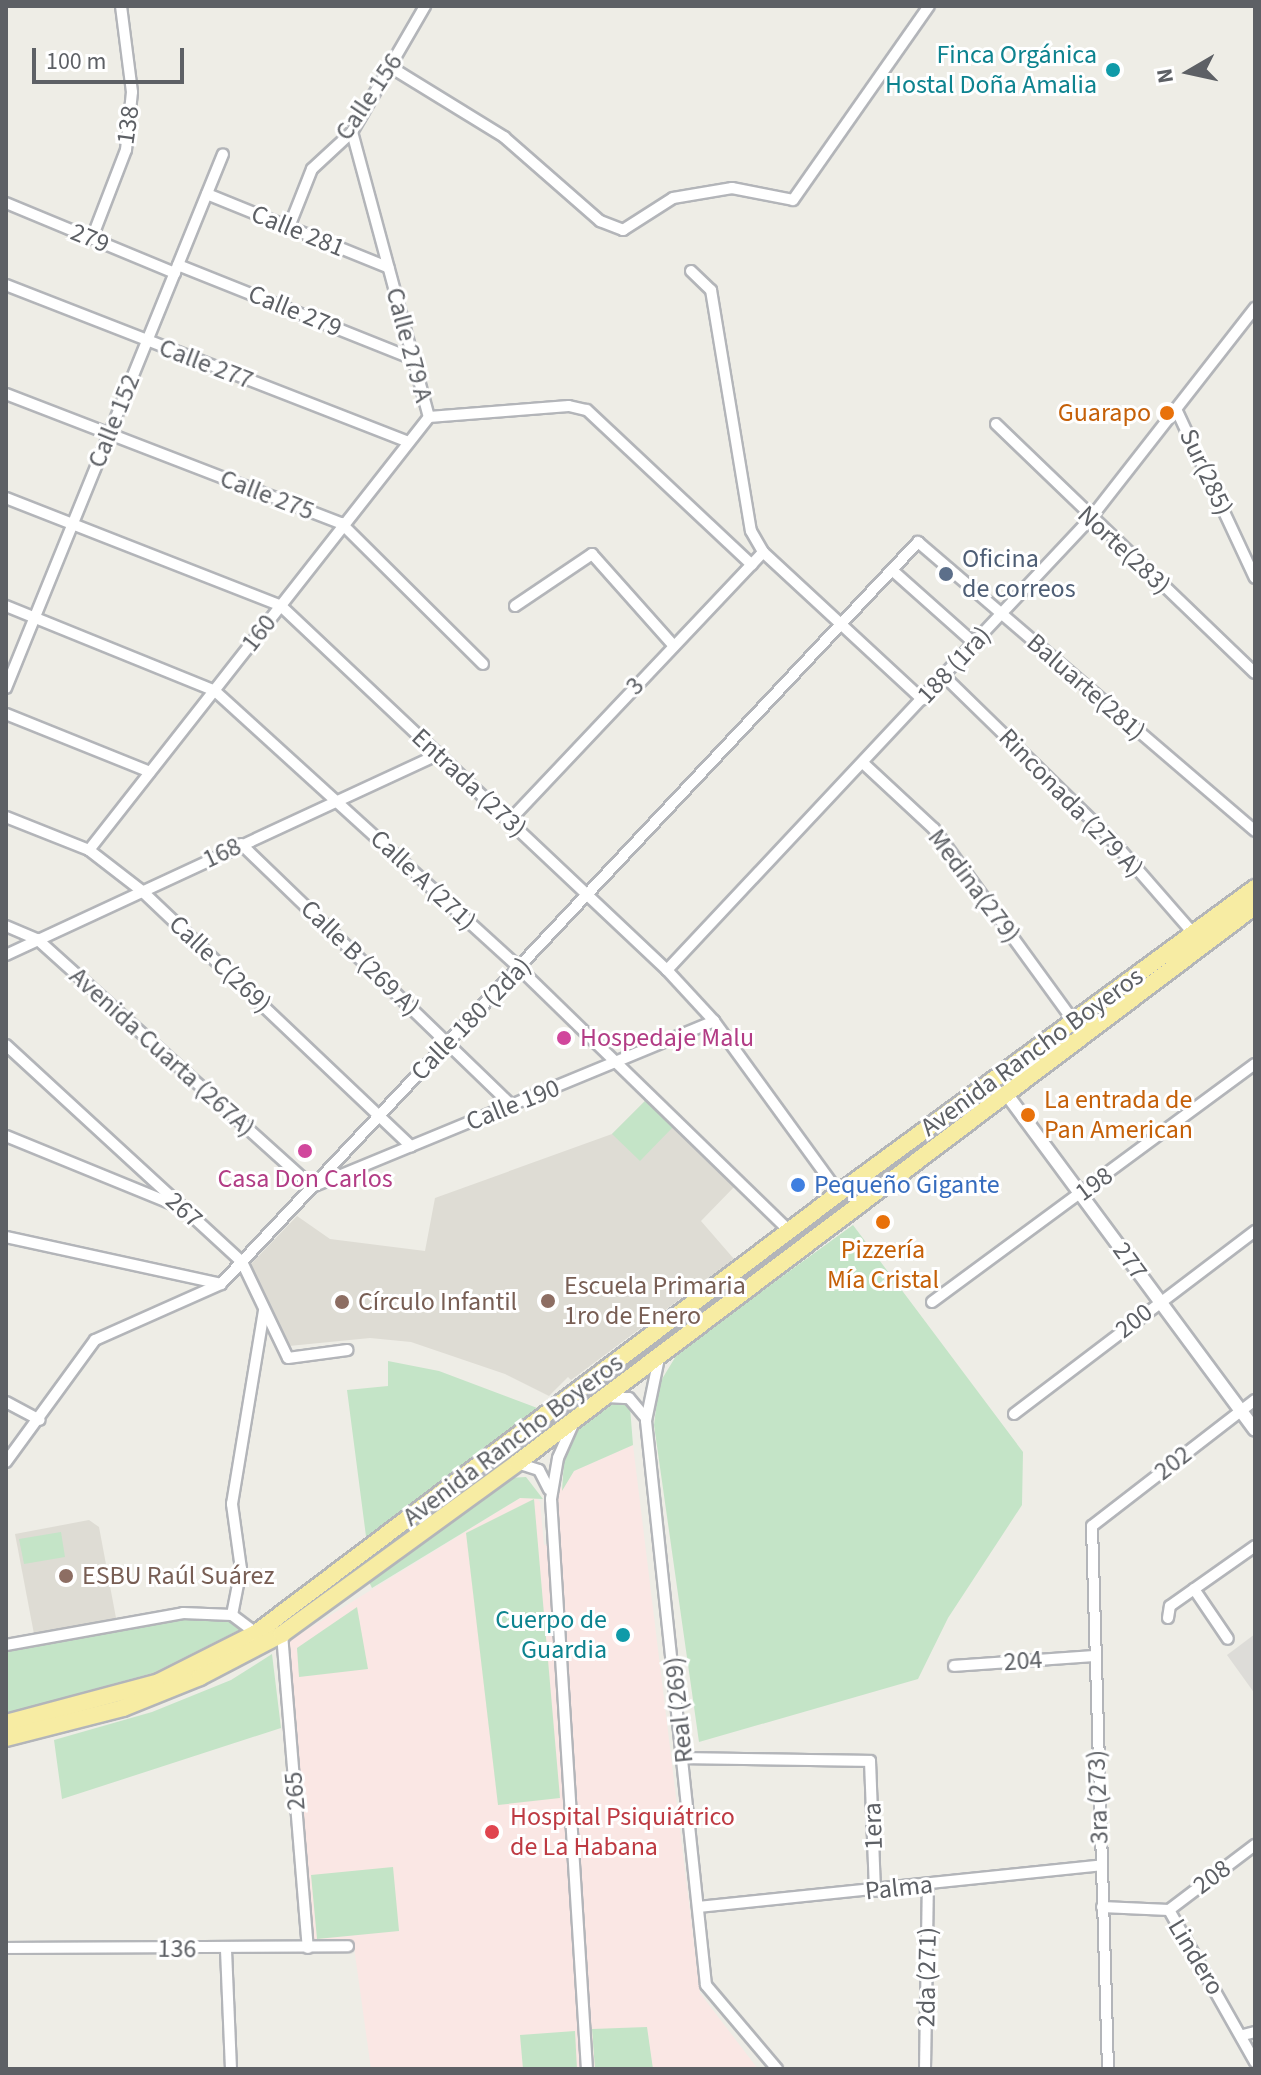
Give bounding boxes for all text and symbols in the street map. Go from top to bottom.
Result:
scale bar [36,32,188,82]
north arrow [1149,32,1229,112]
place label: Finca Orgánica Hostal Doña Amalia [885,39,1097,100]
text: 100 m [46,44,106,79]
street label: Calle 156 [329,48,409,146]
marker: Finca Orgánica Hostal Doña Amalia [1104,61,1122,79]
text: N [1148,66,1182,85]
street label: 138 [110,104,146,146]
street label: Calle 281 [247,198,349,264]
street label: 279 [66,216,114,260]
street label: Calle 279 [244,278,346,344]
street label: Calle 279 A [379,284,439,406]
street label: Calle 277 [155,332,257,396]
street label: Calle 152 [81,370,147,472]
place label: Guarapo [1058,397,1151,429]
marker: Guarapo [1158,404,1176,422]
street label: Sur(285) [1173,424,1239,520]
street label: Calle 275 [216,463,318,527]
street label: Norte(283) [1071,499,1177,601]
place label: Oficina de correos [962,543,1076,604]
marker: Oficina de correos [937,565,955,583]
street label: 160 [235,608,283,658]
street label: 188 (1ra) [910,620,998,710]
street label: Baluarte(281) [1020,627,1152,747]
street label: 3 [619,671,651,701]
street label: Entrada (273) [405,722,533,844]
street label: Rinconada (279 A) [992,722,1150,884]
street label: Calle A (271) [364,823,482,937]
street label: Medina(279) [921,823,1027,949]
street label: 168 [198,831,246,875]
street label: Calle B (269 A) [294,893,426,1023]
street label: Calle C(269) [162,909,278,1019]
street label: Calle 180 (2da) [404,951,538,1087]
street label: Avenida Cuarta (267A) [63,961,261,1143]
street label: Avenida Rancho Boyeros [915,961,1149,1143]
place label: Hospedaje Malu [580,1022,754,1054]
marker: Hospedaje Malu [555,1029,573,1047]
street label: Calle 190 [462,1072,564,1138]
place label: La entrada de Pan American [1044,1084,1193,1146]
marker: La entrada de Pan American [1019,1106,1037,1124]
marker: Casa Don Carlos [296,1142,314,1160]
street label: 198 [1069,1160,1119,1208]
place label: Casa Don Carlos [217,1163,393,1195]
place label: Pequeño Gigante [814,1169,1000,1201]
marker: Pequeño Gigante [789,1176,807,1194]
street label: 267 [159,1185,209,1235]
marker: Pizzería Mía Cristal [874,1213,892,1231]
place label: Pizzería Mía Cristal [827,1234,939,1296]
street label: 277 [1106,1236,1154,1286]
place label: Escuela Primaria 1ro de Enero [564,1270,746,1332]
place label: Círculo Infantil [358,1286,517,1318]
marker: Escuela Primaria 1ro de Enero [539,1292,557,1310]
marker: Círculo Infantil [333,1293,351,1311]
street label: 200 [1109,1297,1159,1345]
street label: Avenida Rancho Boyeros [397,1347,629,1533]
street label: 202 [1148,1439,1198,1487]
place label: ESBU Raúl Suárez [82,1560,274,1592]
marker: ESBU Raúl Suárez [57,1567,75,1585]
place label: Cuerpo de Guardia [495,1604,607,1666]
marker: Cuerpo de Guardia [614,1626,632,1644]
street label: 204 [1003,1644,1043,1678]
street label: Real (269) [658,1655,700,1765]
street label: 3ra (273) [1081,1749,1115,1845]
street label: 265 [278,1770,312,1812]
place label: Hospital Psiquiátrico de La Habana [510,1801,735,1862]
street label: 1era [857,1802,889,1850]
marker: Hospital Psiquiátrico de La Habana [481,1821,503,1843]
street label: 208 [1187,1853,1237,1901]
street label: Palma [864,1869,934,1907]
street label: Lindero [1161,1913,1231,2001]
street label: 2da (271) [911,1927,943,2027]
street label: 136 [157,1933,197,1965]

